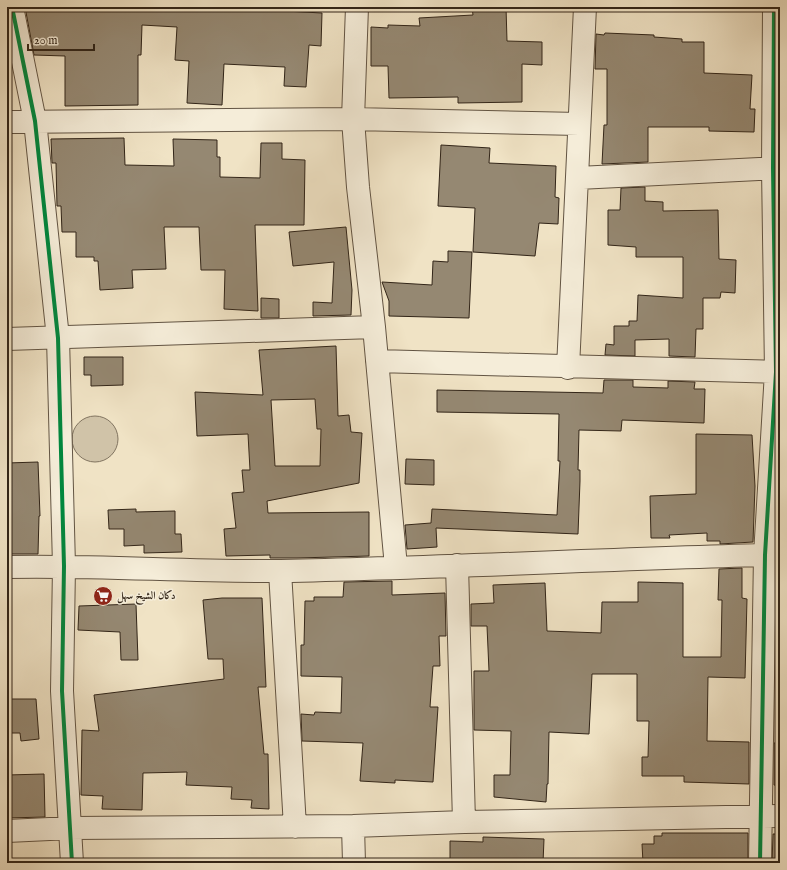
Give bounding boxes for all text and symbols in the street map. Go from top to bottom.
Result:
scale bar [28,26,94,52]
text: 20 m [34,33,57,48]
supermarket icon: دكان الشيخ سهل [92,585,114,607]
place label: دكان الشيخ سهل [117,589,176,605]

